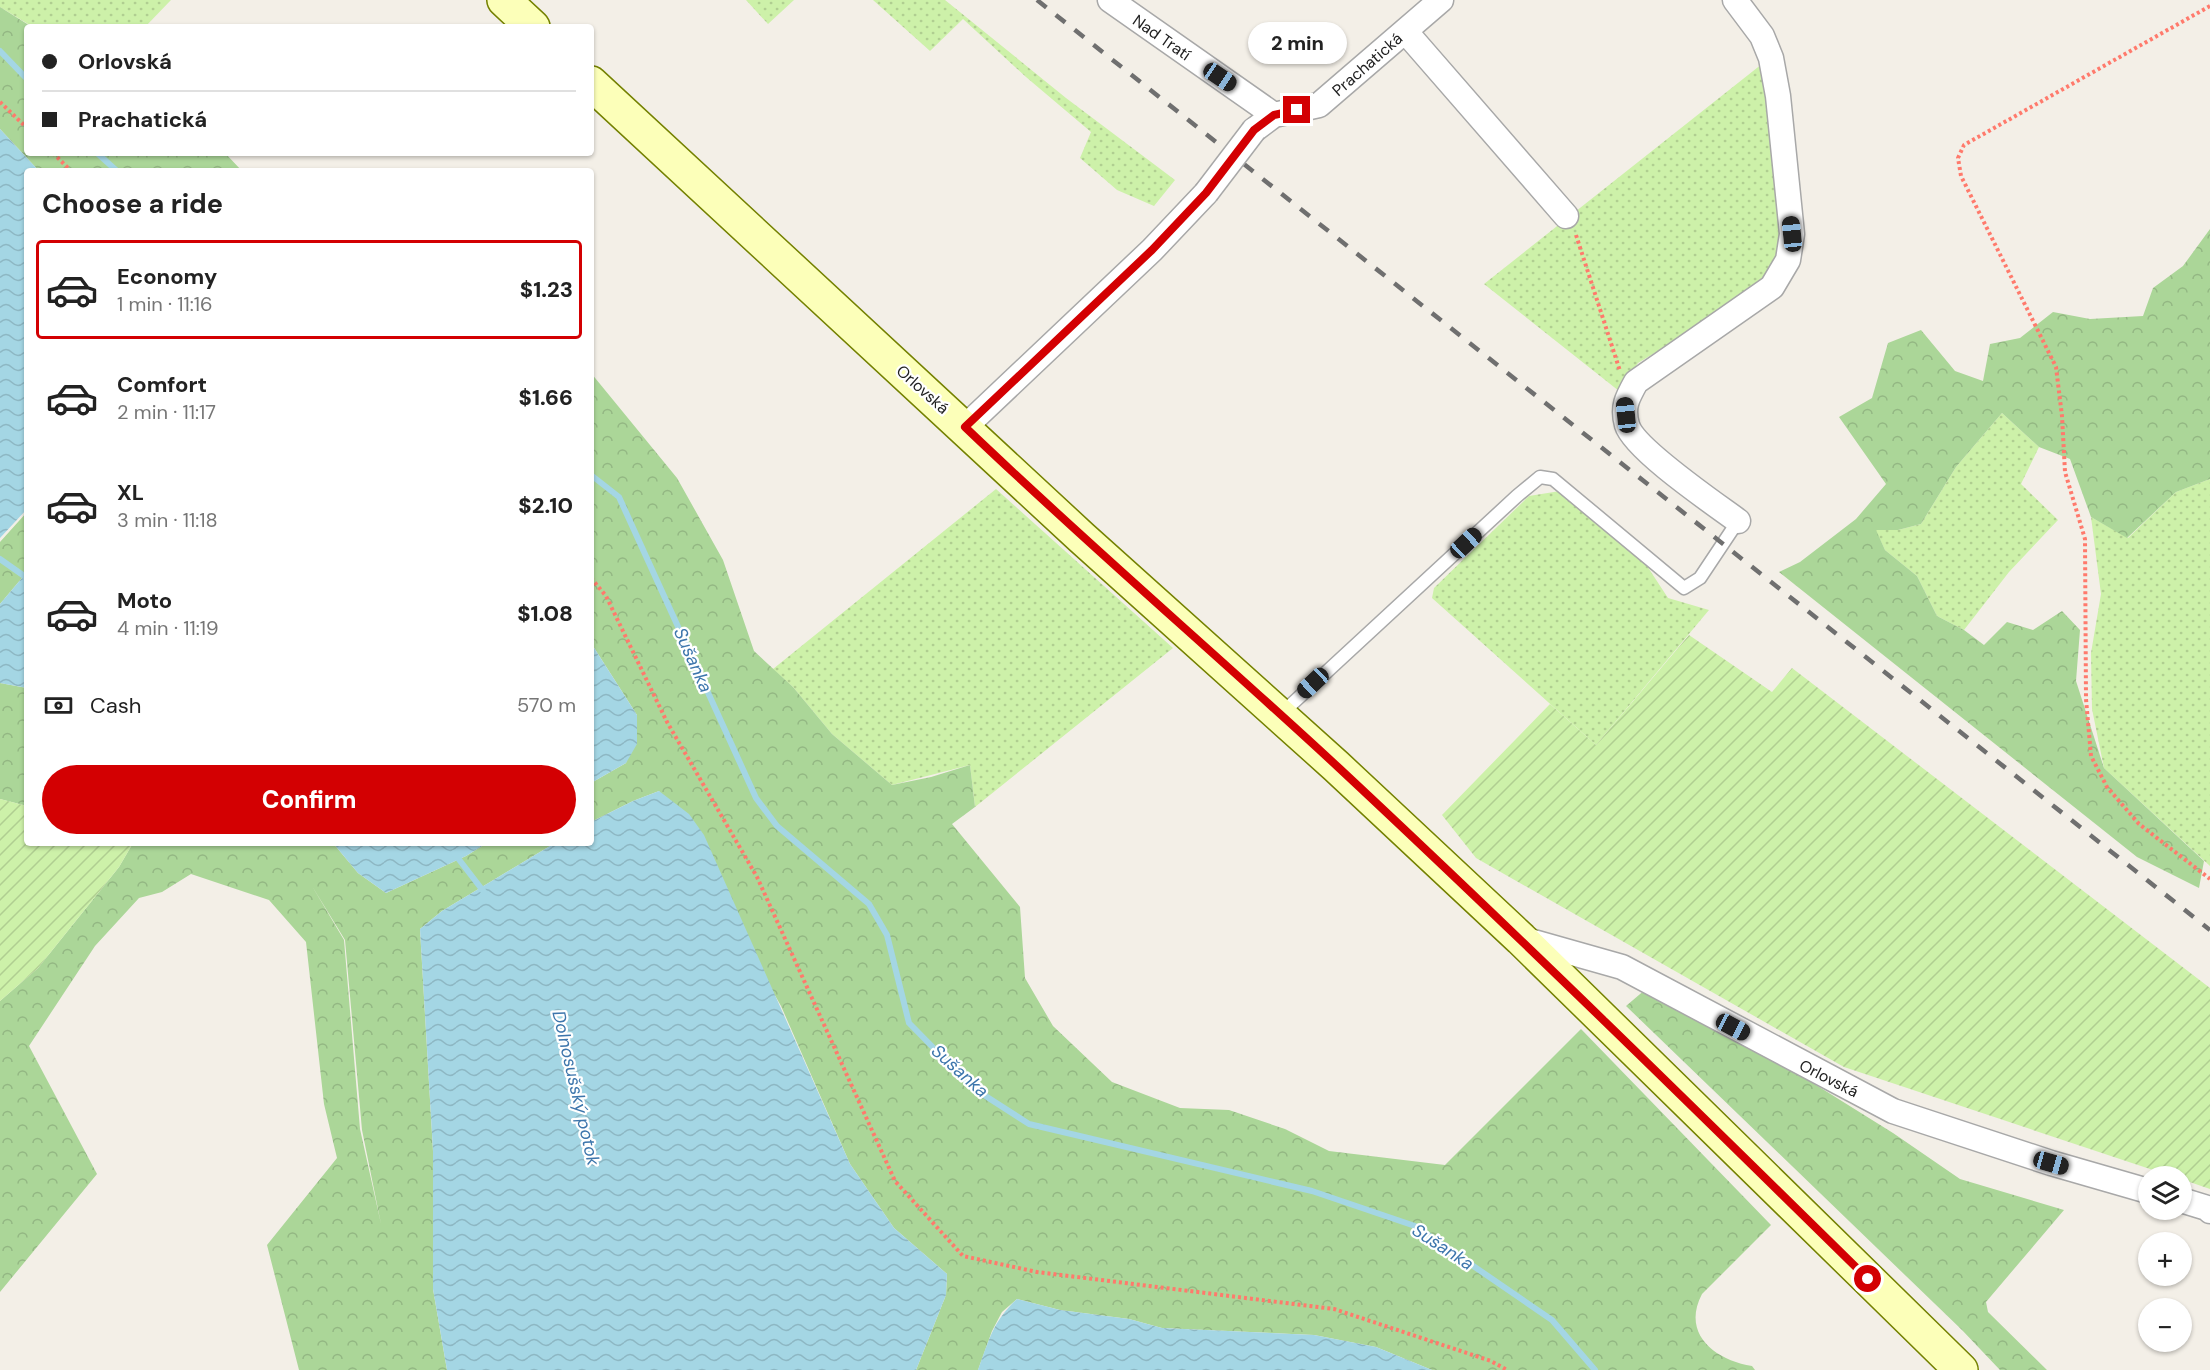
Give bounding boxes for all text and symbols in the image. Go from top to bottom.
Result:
street label: Nad Tratí [1129,10,1195,65]
callout: 2 min [1248,23,1346,65]
street label: Prachatická [1328,28,1407,101]
text: 2 min [1271,30,1324,56]
text: Orlovská [78,47,172,76]
car [1200,59,1240,95]
route end [1283,96,1310,123]
text: Prachatická [78,105,207,134]
text: Choose a ride [42,186,223,221]
car [1781,215,1803,253]
text: Economy [117,262,217,291]
icon: car [45,263,99,317]
text: $1.23 [520,275,573,304]
text: 1 min · 11:16 [117,291,213,317]
street label: Orlovská [892,360,953,418]
text: Comfort [117,370,207,399]
icon: car [45,371,99,425]
text: $1.66 [519,383,573,412]
car [1615,396,1637,434]
text: 2 min · 11:17 [117,399,216,425]
text: XL [117,478,144,507]
icon: car [45,479,99,533]
text: $2.10 [518,491,573,520]
text: 3 min · 11:18 [117,507,218,533]
car [1447,524,1485,562]
text: Moto [117,586,172,615]
icon: car [45,587,99,641]
text: $1.08 [517,599,573,628]
text: 4 min · 11:19 [117,615,218,641]
water label: Sušanka [668,624,718,696]
car [1294,664,1332,702]
icon: cash [42,689,75,722]
text: Cash [90,691,141,720]
text: 570 m [517,692,576,718]
button: Confirm [42,765,576,834]
water label: Dolnosušský potok [546,1008,606,1169]
car [1713,1011,1753,1043]
water label: Sušanka [926,1039,994,1103]
street label: Orlovská [1796,1055,1862,1102]
car [2031,1149,2071,1177]
map controls [2138,1166,2192,1352]
button: layers [2138,1166,2192,1220]
water label: Sušanka [1408,1218,1478,1276]
button: + [2138,1232,2192,1286]
route start [1854,1265,1881,1292]
button: − [2138,1298,2192,1352]

